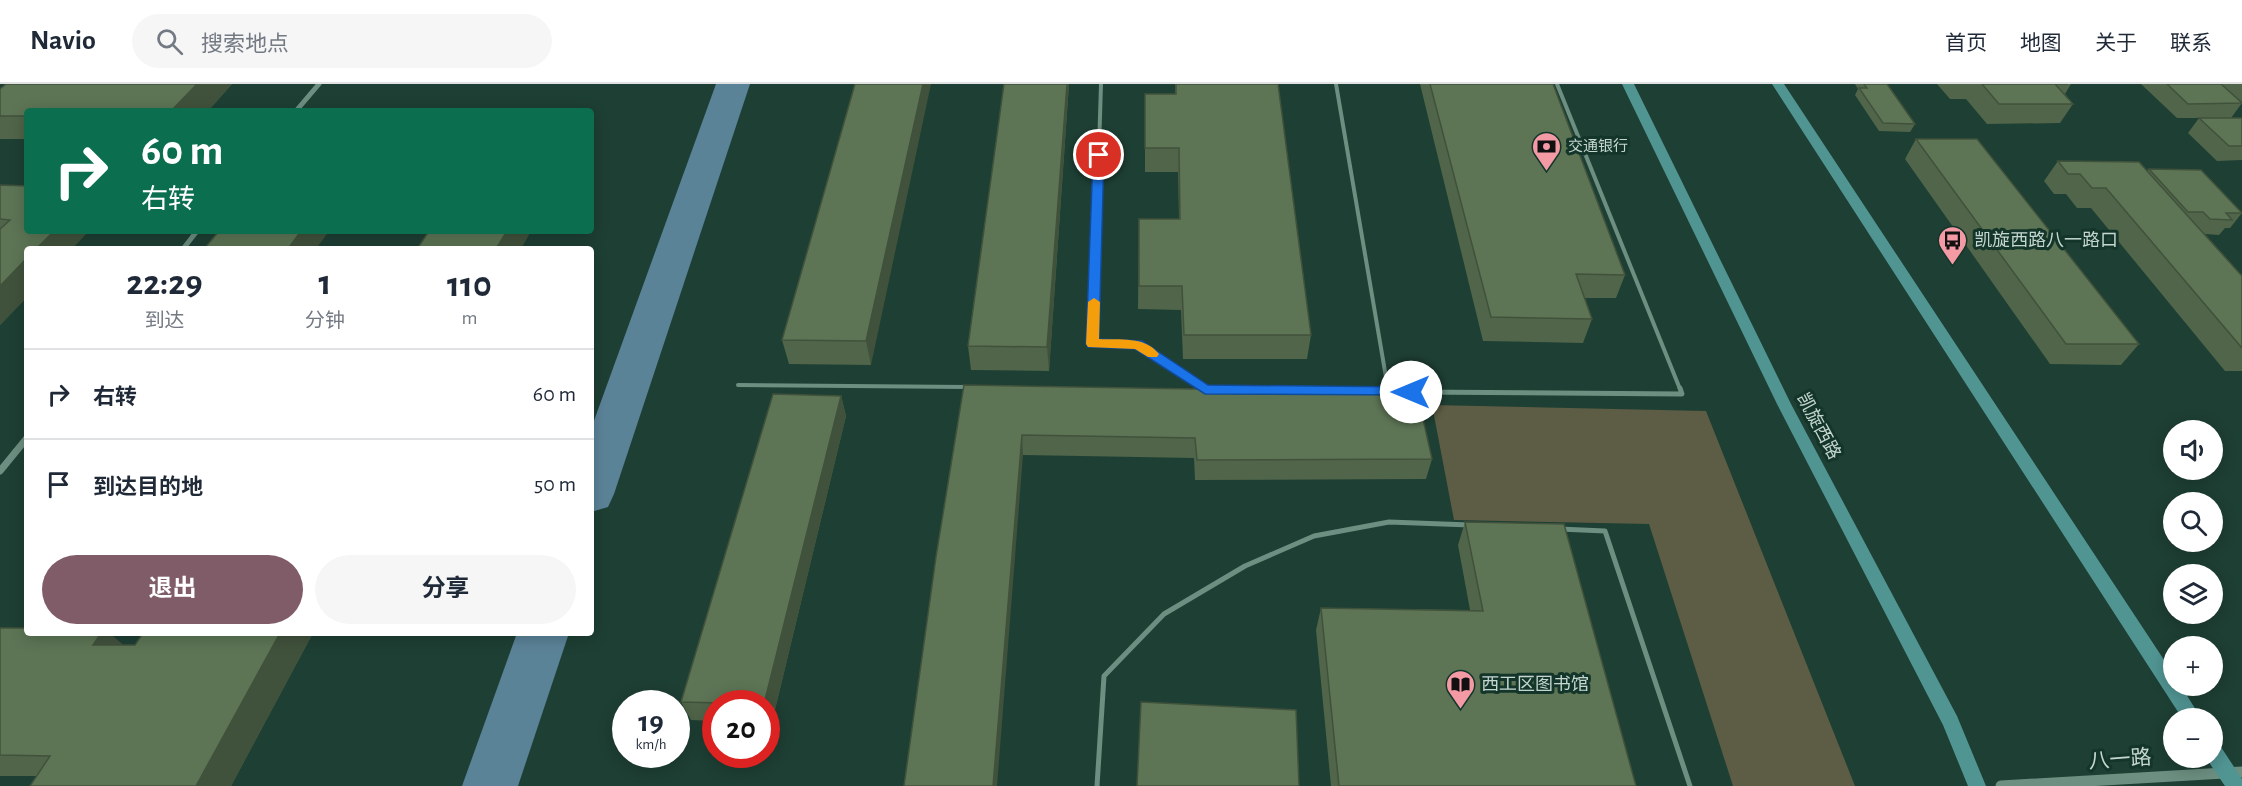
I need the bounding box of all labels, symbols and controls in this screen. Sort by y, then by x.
search box [132,14,552,68]
icon: search [153,25,186,58]
text: Navio [30,27,96,55]
text: 搜索地点 [201,33,289,55]
text: 首页 [1945,33,1987,54]
text: 地图 [2020,33,2062,54]
text: 关于 [2095,33,2137,54]
text: 联系 [2170,33,2212,54]
pin [1073,129,1124,180]
text: 60 m [141,130,223,172]
bank icon: 交通银行 [1531,130,1563,172]
icon: right [42,132,120,210]
icon: arrive [1082,138,1115,171]
place label: 交通银行 [1568,138,1628,154]
text: 右转 [141,186,195,213]
bus stop icon: 凯旋西路八一路口 [1937,224,1969,266]
place label: 凯旋西路八一路口 [1974,230,2118,250]
text: 22:29 [126,265,203,301]
text: 1 [318,265,331,301]
text: 110 [447,267,492,303]
text: m [461,308,477,328]
text: 到达 [144,311,184,331]
text: 分钟 [305,311,345,331]
position arrow [1379,360,1443,424]
icon: right [42,378,75,411]
text: 60 m [533,383,576,405]
text: 右转 [93,386,137,408]
street label: 凯旋西路 [1793,390,1845,462]
map controls [2163,420,2223,768]
button: sound [2163,420,2223,480]
icon: arrive [42,468,75,501]
text: 50 m [534,473,576,495]
text: 到达目的地 [93,476,203,498]
button: search [2163,492,2223,552]
button: 退出 [42,555,303,624]
button: 分享 [315,555,576,624]
button: layers [2163,564,2223,624]
button: + [2163,636,2223,696]
library icon: 西工区图书馆 [1444,668,1476,710]
place label: 西工区图书馆 [1481,674,1589,694]
speed limit sign: 20 [702,690,780,768]
text: 19 [638,707,664,737]
button: − [2163,708,2223,768]
text: km/h [636,737,666,752]
street label: 八一路 [2088,746,2152,772]

